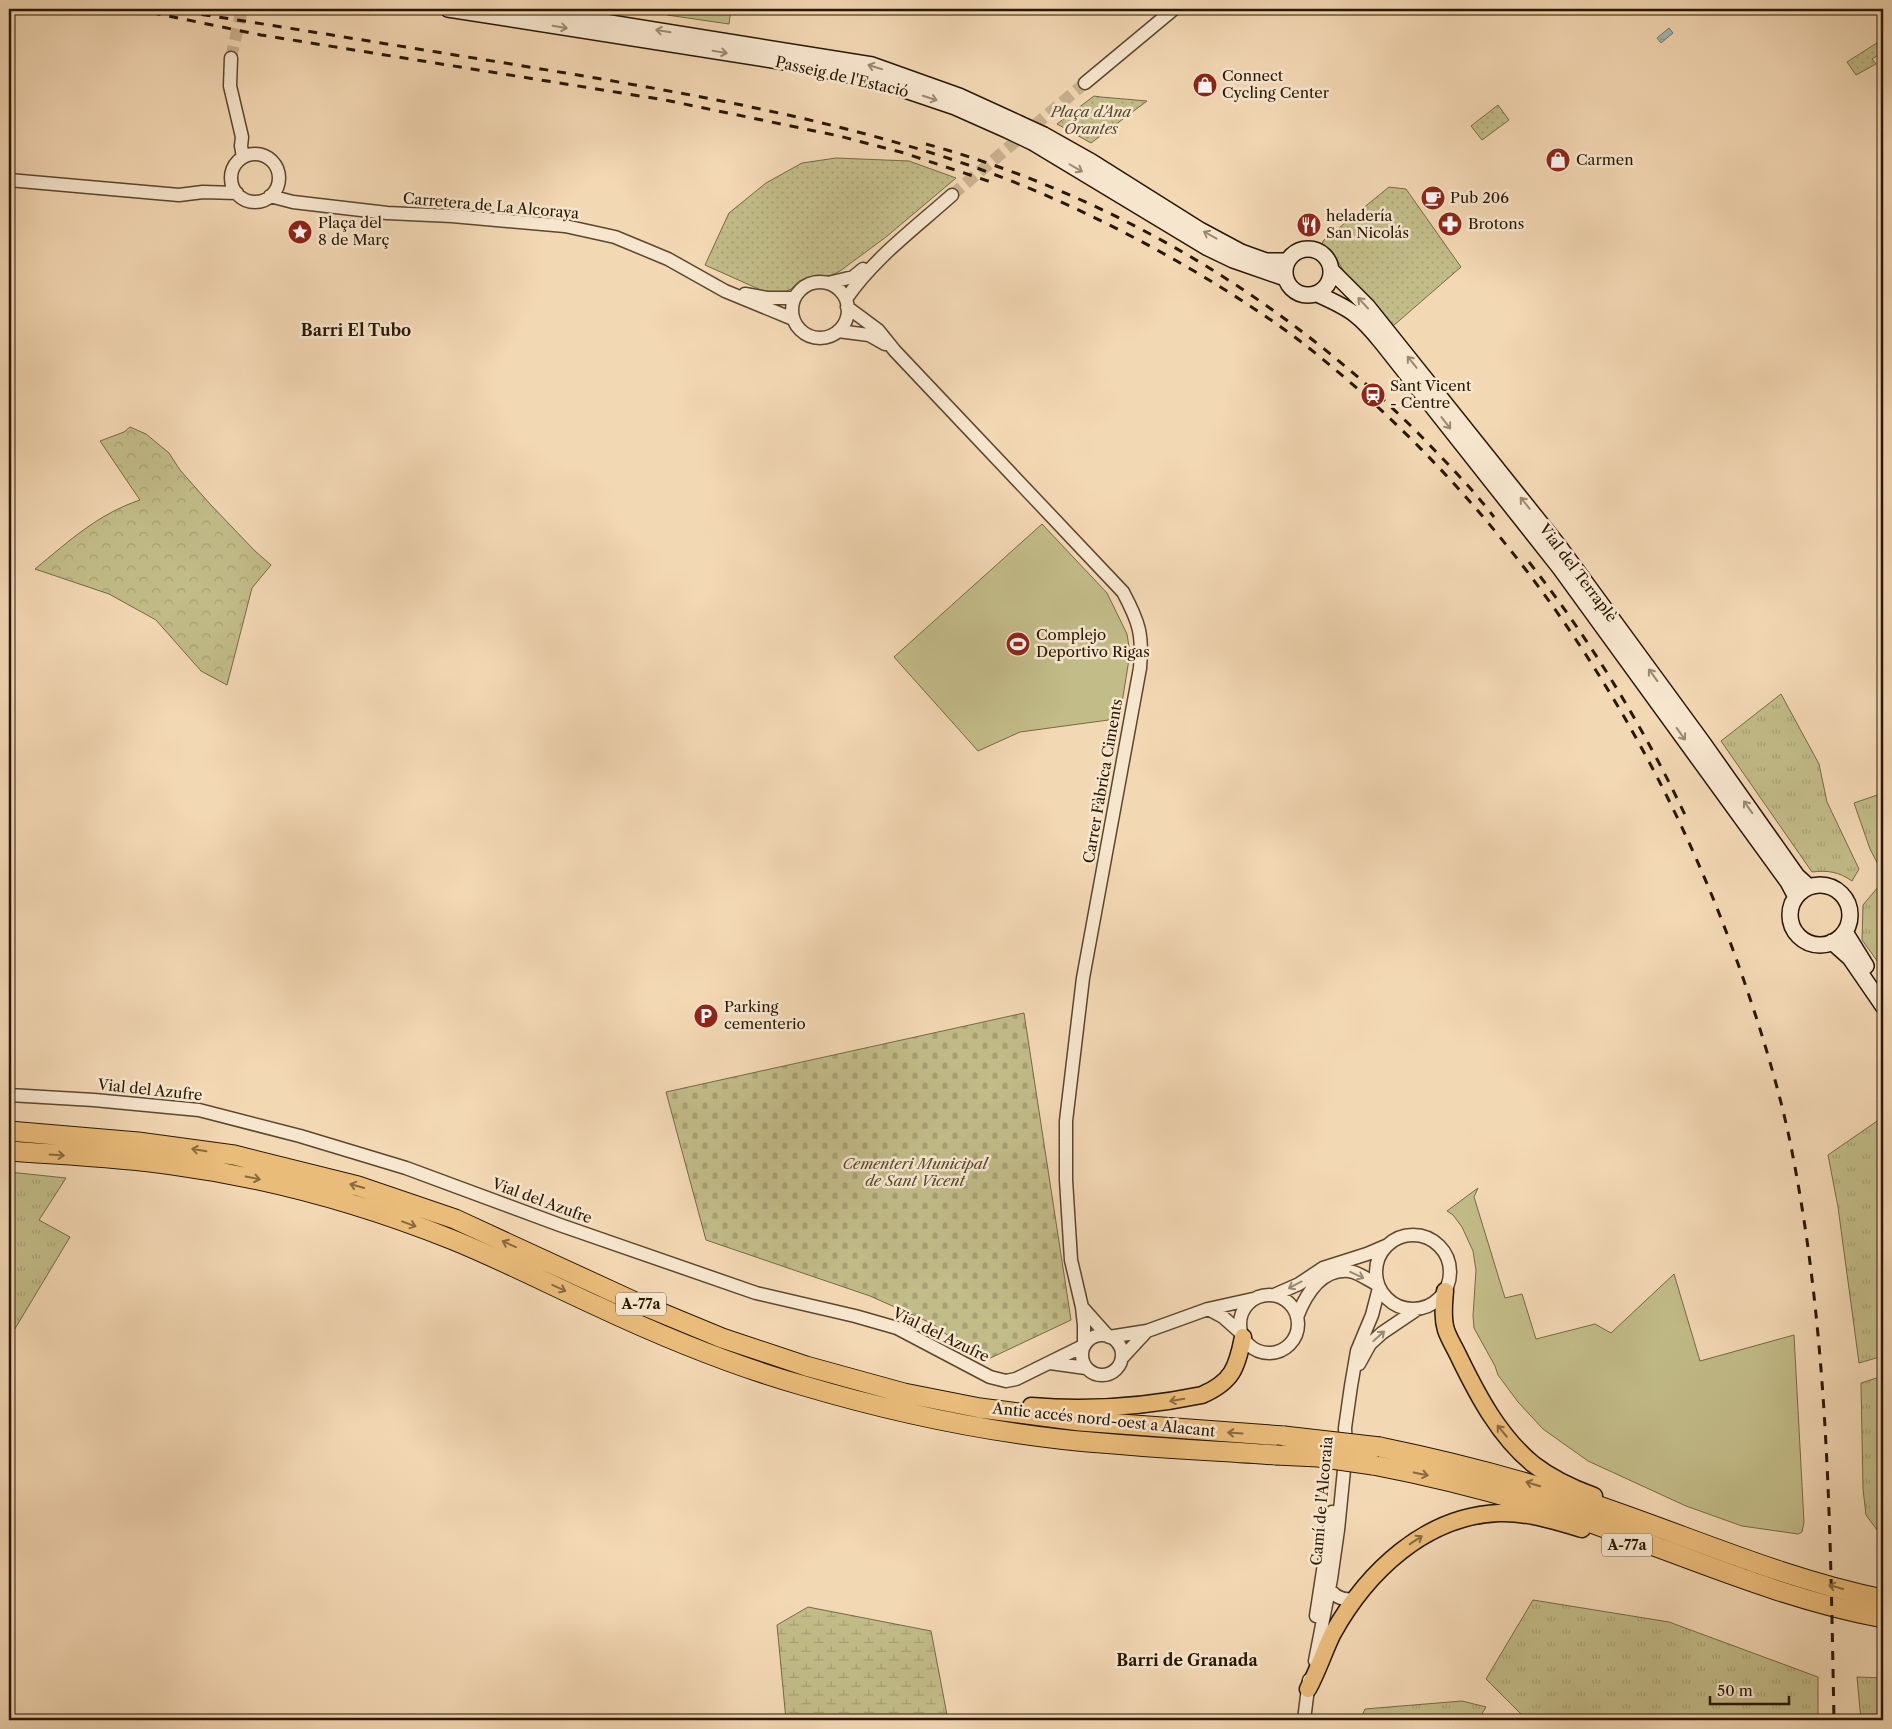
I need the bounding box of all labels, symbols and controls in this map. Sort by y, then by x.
one-way arrow [551,23,567,33]
one-way arrow [656,26,672,36]
one-way arrow [712,48,728,58]
street label: Passeig de l'Estació [774,52,911,101]
one-way arrow [868,61,884,71]
place label: Connect Cycling Center [1222,66,1330,102]
shop icon: Connect Cycling Center [1192,72,1218,98]
one-way arrow [921,94,937,103]
park label: Plaça d'Ana Orantes [1050,102,1131,138]
shop icon: Carmen [1545,147,1571,173]
place label: Carmen [1576,150,1634,169]
one-way arrow [1068,163,1082,173]
cafe icon: Pub 206 [1420,185,1446,211]
street label: Carretera de La Alcoraya [402,188,580,223]
place label: Pub 206 [1450,188,1509,207]
place label: heladería San Nicolás [1326,206,1409,242]
pharmacy icon: Brotons [1437,211,1463,237]
restaurant icon: heladería San Nicolás [1296,212,1322,238]
place label: Plaça del 8 de Març [318,213,390,249]
place label: Brotons [1468,214,1524,233]
place icon: Plaça del 8 de Març [287,219,313,245]
one-way arrow [1202,230,1217,240]
one-way arrow [1357,296,1369,309]
district label: Barri El Tubo [301,320,411,340]
one-way arrow [1407,356,1418,369]
place label: Sant Vicent - Centre [1390,376,1472,412]
station icon: Sant Vicent - Centre [1360,382,1386,408]
one-way arrow [1440,417,1451,430]
one-way arrow [1519,497,1530,510]
street label: Vial del Terraplè [1535,519,1622,626]
place label: Complejo Deportivo Rigas [1036,625,1150,661]
sports icon: Complejo Deportivo Rigas [1005,631,1031,657]
one-way arrow [1648,669,1659,682]
street label: Carrer Fàbrica Ciments [1079,697,1126,865]
one-way arrow [1676,727,1687,740]
one-way arrow [1743,800,1753,814]
place label: Parking cementerio [724,997,806,1033]
parking icon: Parking cementerio [693,1003,719,1029]
street label: Vial del Azufre [96,1074,203,1104]
one-way arrow [191,1144,207,1154]
one-way arrow [49,1150,65,1159]
park label: Cementeri Municipal de Sant Vicent [842,1154,990,1190]
street label: Vial del Azufre [489,1173,595,1227]
one-way arrow [245,1174,261,1184]
one-way arrow [350,1180,366,1190]
one-way arrow [401,1220,416,1229]
one-way arrow [502,1238,517,1248]
one-way arrow [1350,1270,1365,1280]
one-way arrow [1288,1280,1303,1290]
one-way arrow [551,1283,566,1293]
road number: A-77a [616,1292,666,1316]
street label: Vial del Azufre [889,1303,993,1366]
one-way arrow [1373,1330,1386,1341]
one-way arrow [1169,1396,1185,1406]
street label: Antic accés nord-oest a Alacant [991,1398,1217,1441]
one-way arrow [1496,1425,1507,1438]
one-way arrow [1228,1428,1244,1437]
street label: Camí de l'Alcoraia [1306,1435,1337,1566]
one-way arrow [1412,1470,1428,1480]
one-way arrow [1525,1479,1541,1489]
road number: A-77a [1602,1534,1652,1556]
one-way arrow [1409,1535,1423,1545]
one-way arrow [1828,1582,1844,1592]
district label: Barri de Granada [1116,1650,1258,1670]
scale bar [1710,1674,1788,1706]
text: 50 m [1717,1681,1753,1700]

